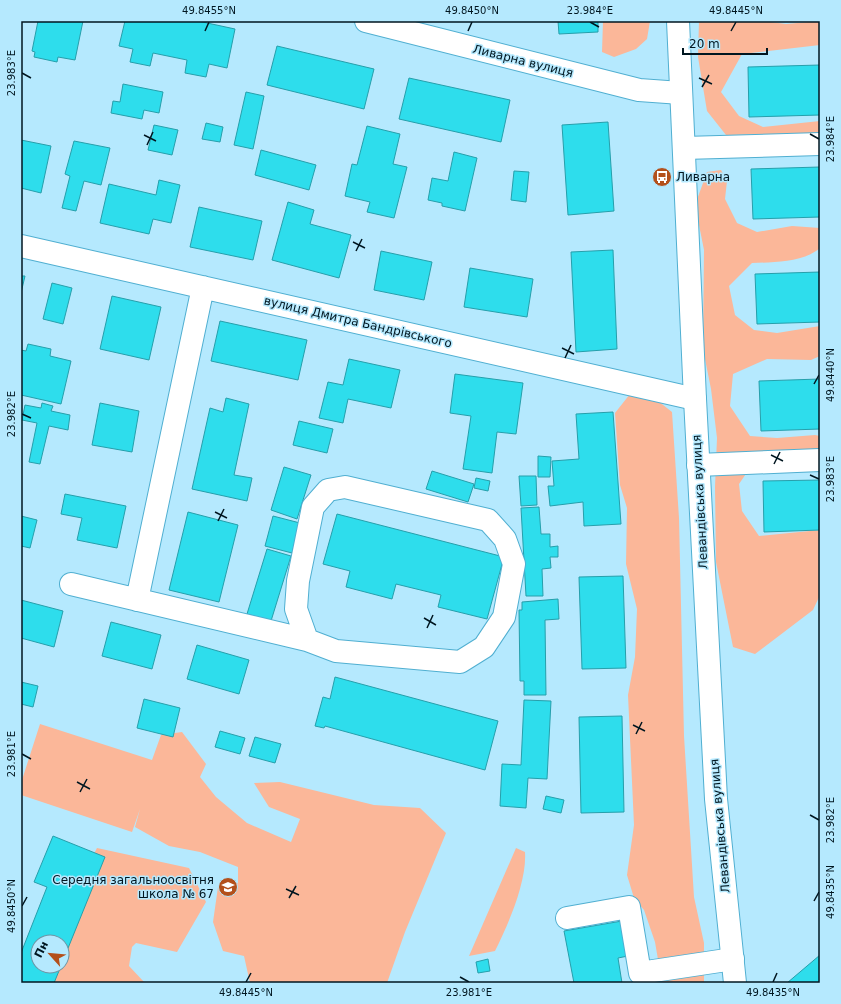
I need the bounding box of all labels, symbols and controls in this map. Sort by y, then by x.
text: 49.8455°N [182,5,236,16]
text: 49.8450°N [445,5,499,16]
text: 23.984°E [567,5,613,16]
text: 49.8445°N [709,5,763,16]
scale bar [683,30,767,56]
text: 20 m [689,37,720,51]
street label: Ливарна вулиця [471,42,575,80]
text: 23.983°E [6,50,17,96]
text: 23.984°E [825,116,836,162]
bus stop icon: Ливарна [651,166,673,188]
place label: Ливарна [676,170,730,184]
street label: вулиця Дмитра Бандрівського [263,294,453,350]
text: 49.8440°N [825,348,836,402]
text: 23.982°E [6,391,17,437]
street label: Левандівська вулиця [689,434,711,570]
text: 23.983°E [825,456,836,502]
text: 23.981°E [6,731,17,777]
street label: Левандівська вулиця [707,758,733,894]
text: 23.982°E [825,797,836,843]
text: 49.8435°N [825,865,836,919]
place label: Середня загальноосвітня школа № 67 [52,873,214,901]
school or university icon: Середня загальноосвітня школа № 67 [217,876,239,898]
text: 49.8450°N [6,879,17,933]
north arrow [30,934,70,974]
text: Пн [32,939,51,960]
text: 49.8445°N [219,987,273,998]
text: 23.981°E [446,987,492,998]
text: 49.8435°N [746,987,800,998]

